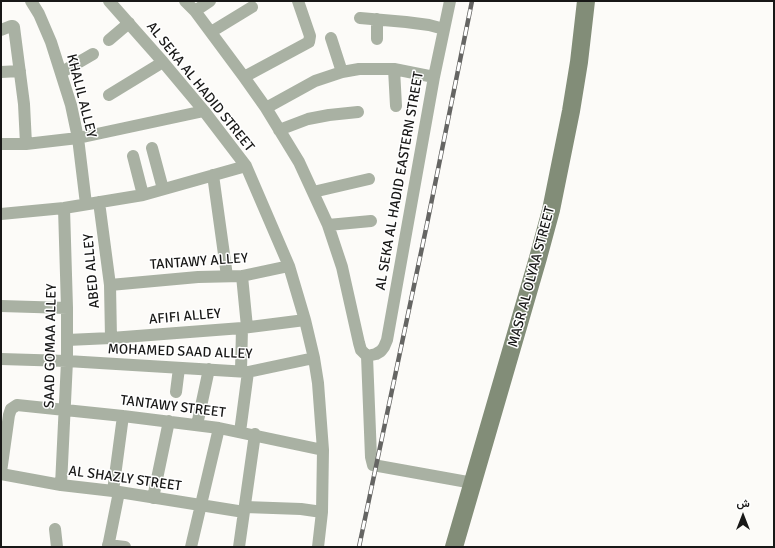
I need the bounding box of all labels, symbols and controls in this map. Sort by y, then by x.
street label: AL SEKA AL HADID STREET [142,19,258,155]
street label: KHALIL ALLEY [62,52,100,140]
street label: AL SEKA AL HADID EASTERN STREET [372,70,428,292]
street label: MASR AL OLYAA STREET [505,205,559,349]
street label: ABED ALLEY [80,233,104,309]
street label: TANTAWY ALLEY [149,250,249,274]
street label: SAAD GOMAA ALLEY [42,284,60,408]
street label: AFIFI ALLEY [148,305,222,329]
street label: MOHAMED SAAD ALLEY [107,341,253,363]
street label: TANTAWY STREET [119,392,227,422]
street label: AL SHAZLY STREET [67,463,183,495]
north arrow [723,496,763,536]
text: ش [736,497,750,510]

